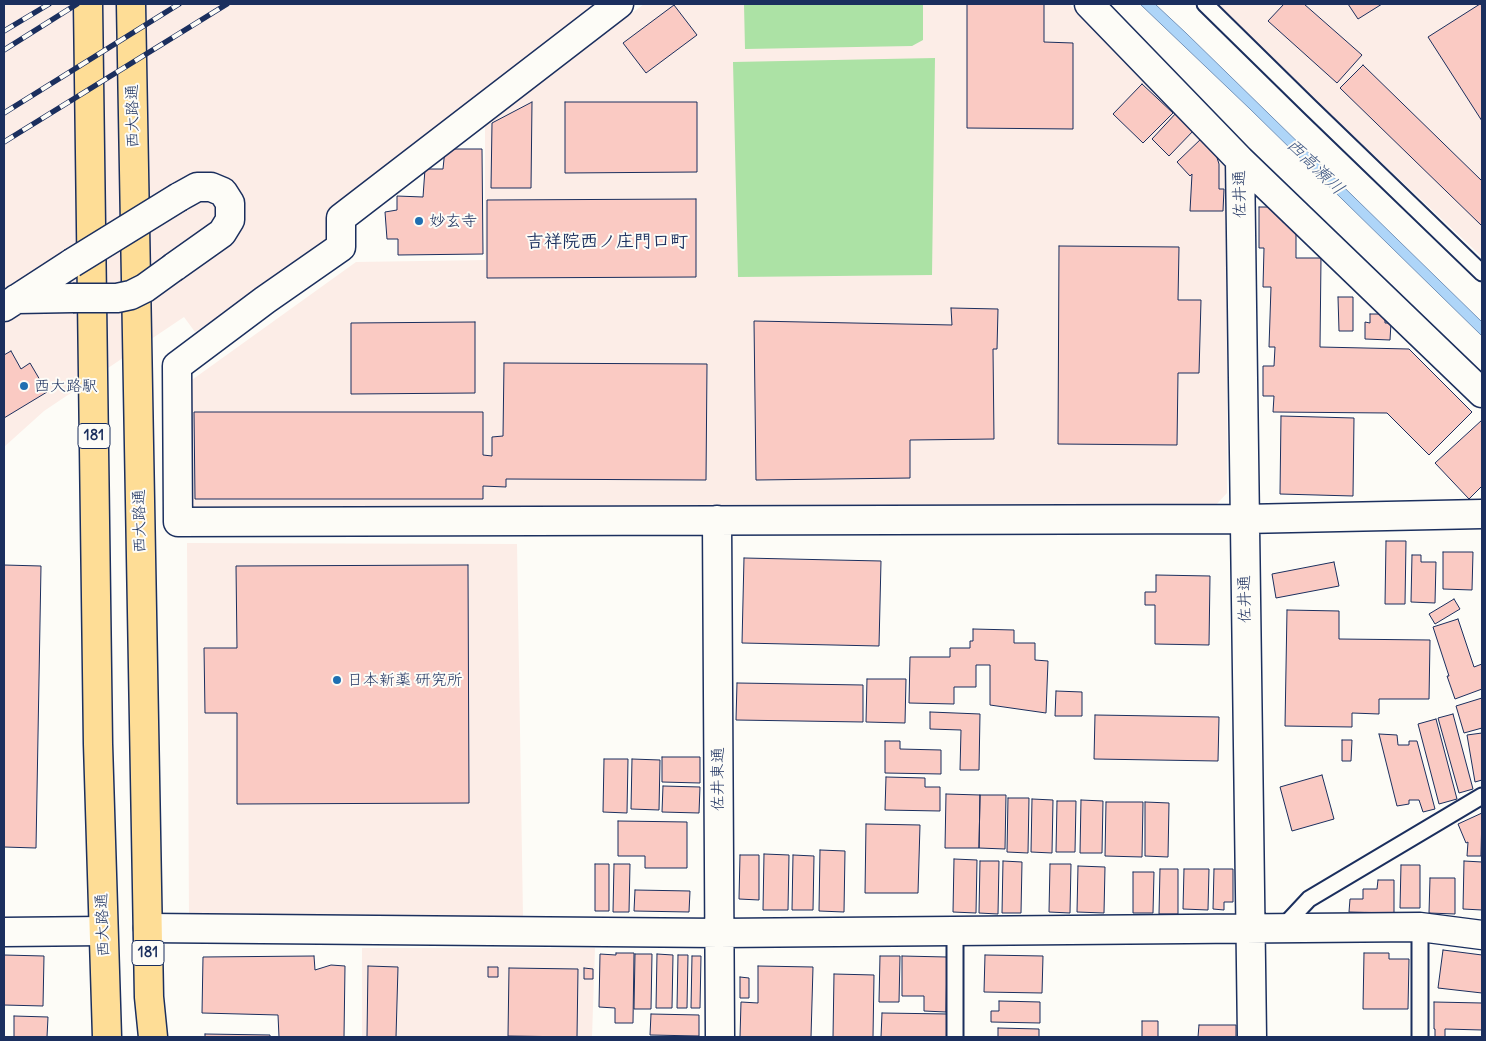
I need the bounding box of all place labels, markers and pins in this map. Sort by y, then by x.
place label: 妙玄寺 [429,211,477,231]
marker: 妙玄寺 [413,215,425,227]
place label: 西大路駅 [34,376,98,396]
marker: 西大路駅 [18,380,30,392]
place label: 日本新薬 研究所 [347,670,463,690]
marker: 日本新薬 研究所 [331,674,343,686]

